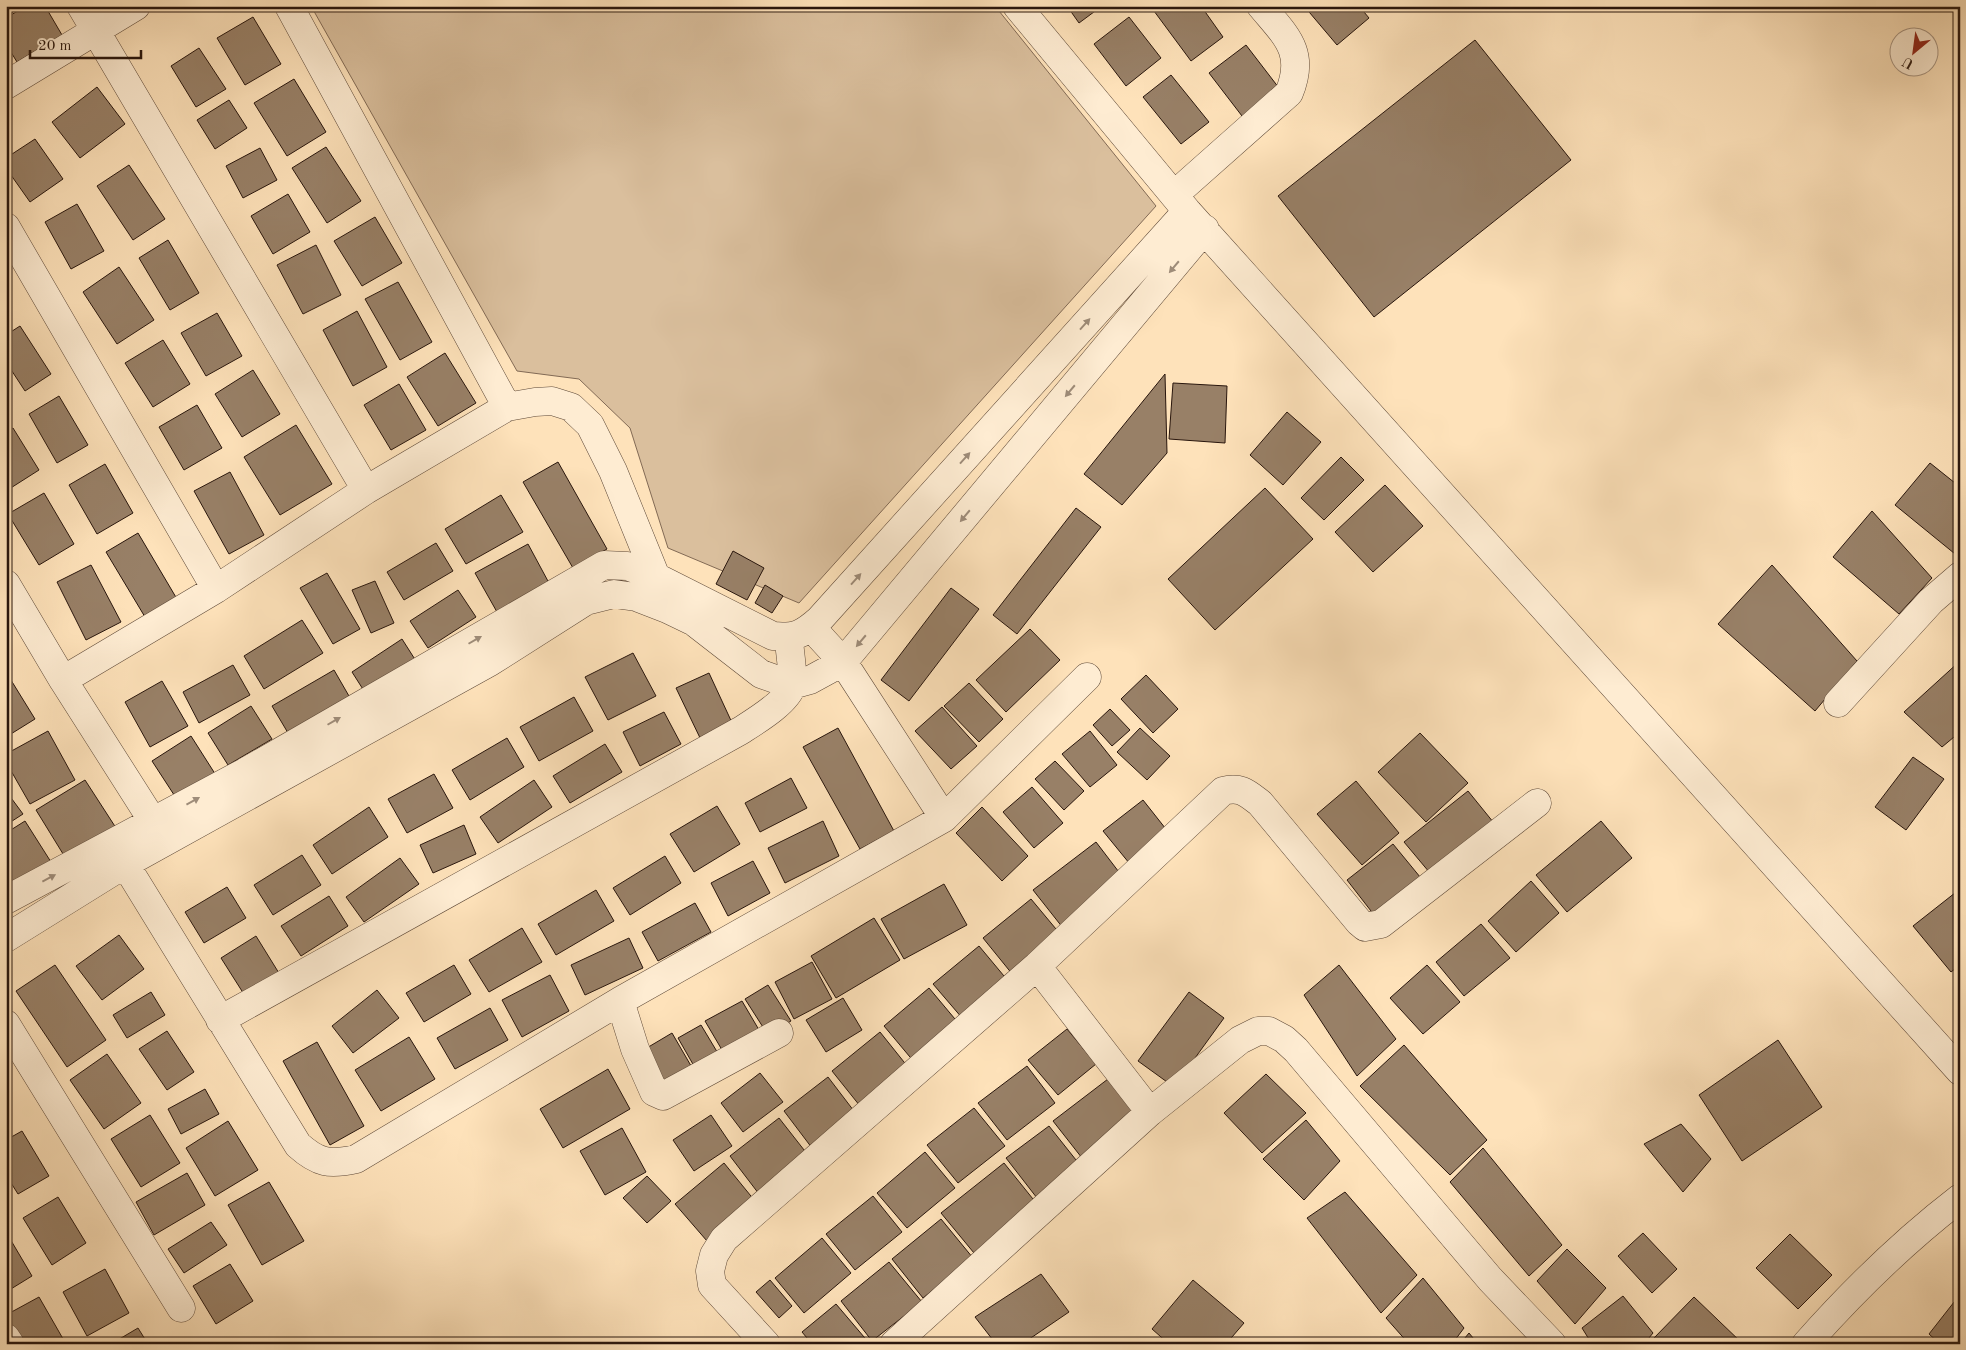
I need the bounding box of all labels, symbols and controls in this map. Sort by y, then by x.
scale bar [30,28,141,60]
north arrow [1888,28,1938,78]
text: 20 m [38,39,72,54]
text: U [1900,54,1916,71]
one-way arrow [1169,261,1180,273]
one-way arrow [1080,318,1091,331]
one-way arrow [1064,385,1075,398]
one-way arrow [959,452,971,464]
one-way arrow [960,509,971,522]
one-way arrow [850,573,862,585]
one-way arrow [855,634,867,646]
one-way arrow [468,635,481,644]
one-way arrow [326,717,341,725]
one-way arrow [185,797,200,805]
one-way arrow [42,874,57,882]

